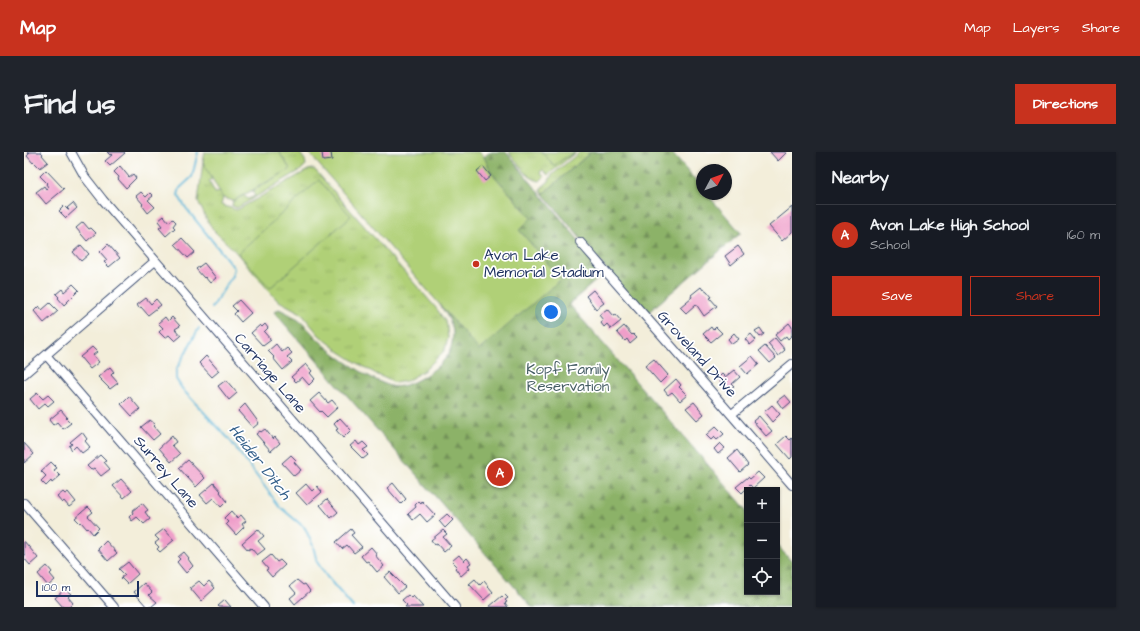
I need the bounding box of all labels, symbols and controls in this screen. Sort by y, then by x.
text: Map [20,15,56,42]
text: Map [964,18,991,38]
text: Layers [1013,18,1060,38]
text: Share [1082,18,1120,38]
button: Directions [1015,84,1116,124]
text: Find us [24,85,115,124]
north arrow [696,164,732,200]
text: Nearby [832,166,889,190]
text: Avon Lake High School [870,215,1029,236]
text: A [841,226,849,244]
text: 160 m [1067,226,1100,244]
text: School [870,236,910,254]
place label: Avon Lake Memorial Stadium [484,245,604,283]
marker: Avon Lake Memorial Stadium [471,259,481,269]
button: Save [832,276,962,316]
button: Share [970,276,1100,316]
your location [541,302,561,322]
street label: Groveland Drive [652,306,742,402]
street label: Carriage Lane [228,328,311,418]
park label: Kopf Family Reservation [526,359,610,397]
water label: Heider Ditch [224,420,297,505]
street label: Surrey Lane [128,431,203,513]
pin: A [487,458,513,488]
map controls [744,487,780,595]
button: + [744,487,780,523]
button: − [744,523,780,559]
button: locate [744,559,780,595]
scale bar [36,579,139,598]
text: 100 m [42,580,70,595]

